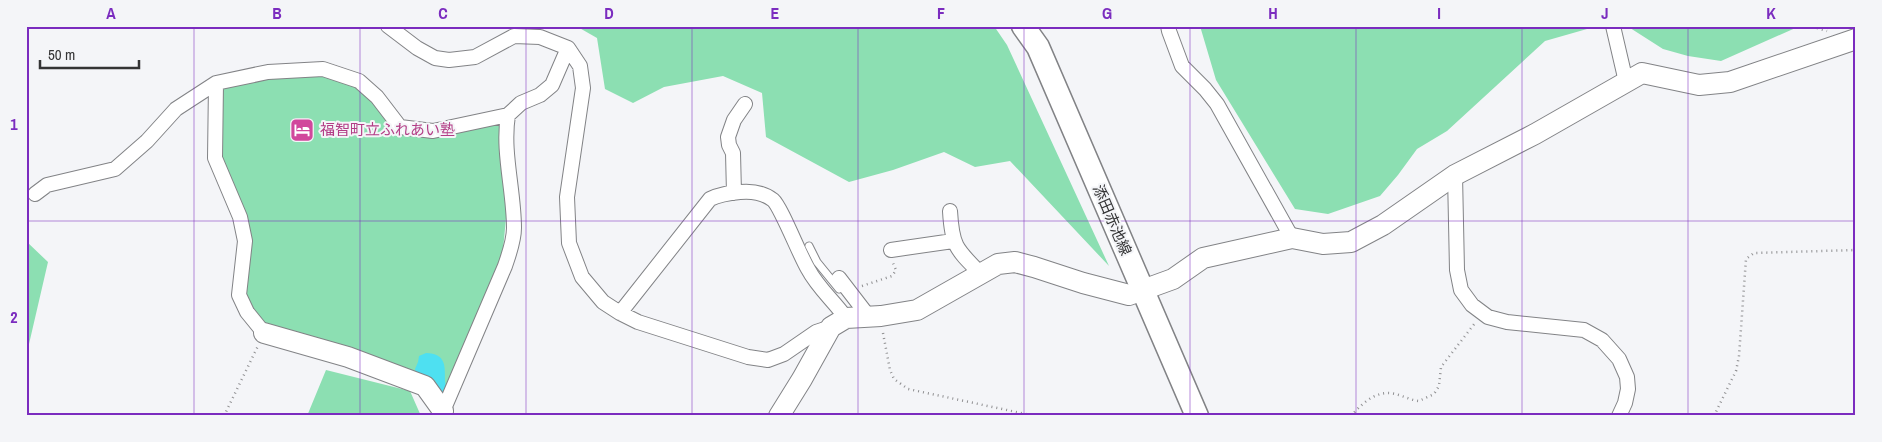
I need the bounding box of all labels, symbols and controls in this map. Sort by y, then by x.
text: A [106,2,116,24]
text: B [272,2,282,24]
text: C [438,2,448,24]
text: D [604,2,614,24]
text: E [771,2,780,24]
text: F [937,2,945,24]
text: G [1102,2,1112,24]
text: H [1268,2,1278,24]
text: I [1437,2,1441,24]
text: J [1601,2,1609,24]
text: K [1766,2,1776,24]
scale bar [40,38,139,70]
text: 50 m [48,44,75,65]
text: 1 [10,113,18,135]
hotel icon: 福智町立ふれあい塾 [289,117,315,143]
place label: 福智町立ふれあい塾 [320,119,455,140]
street label: 添田赤池線 [1088,181,1137,258]
text: 2 [10,306,18,328]

